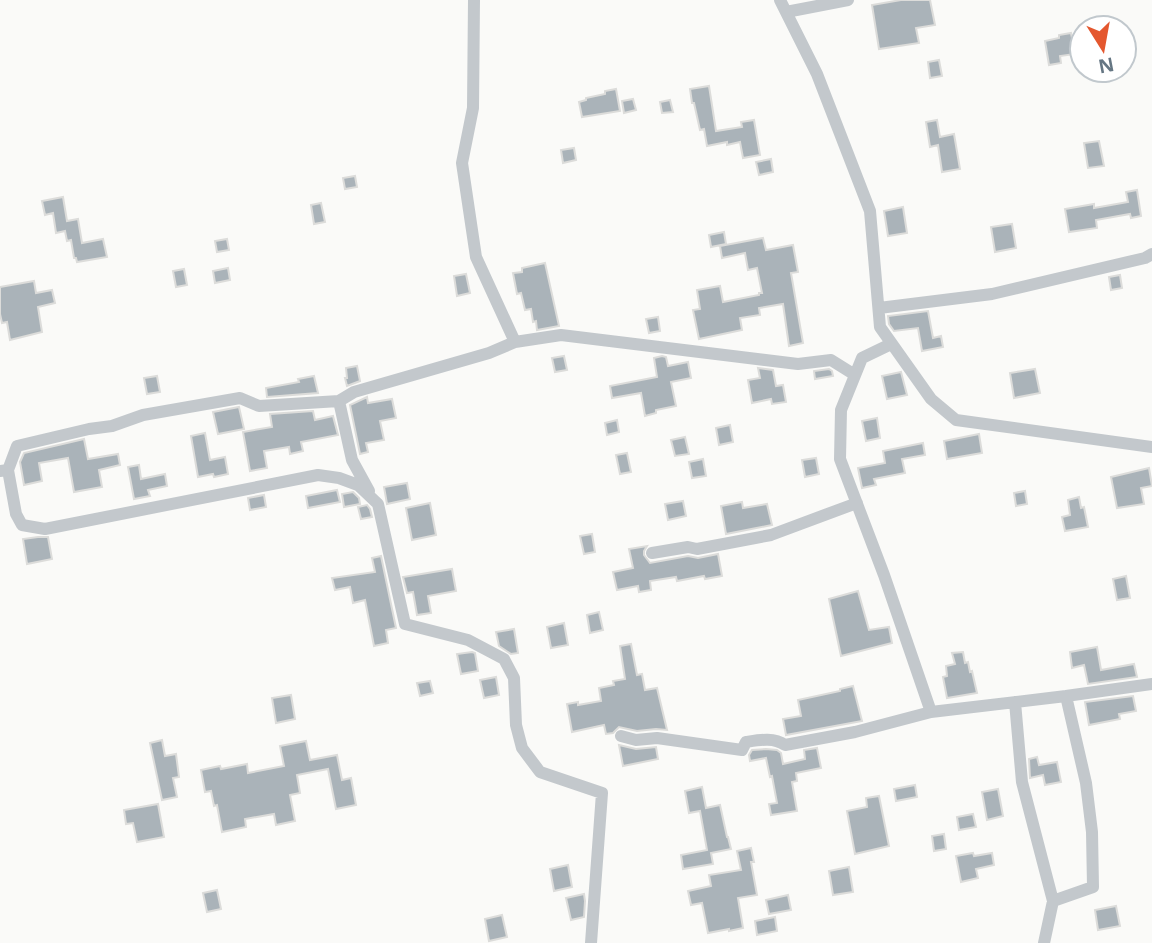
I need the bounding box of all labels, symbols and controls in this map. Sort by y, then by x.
north arrow [1068,14,1138,84]
text: N [1096,51,1116,80]

